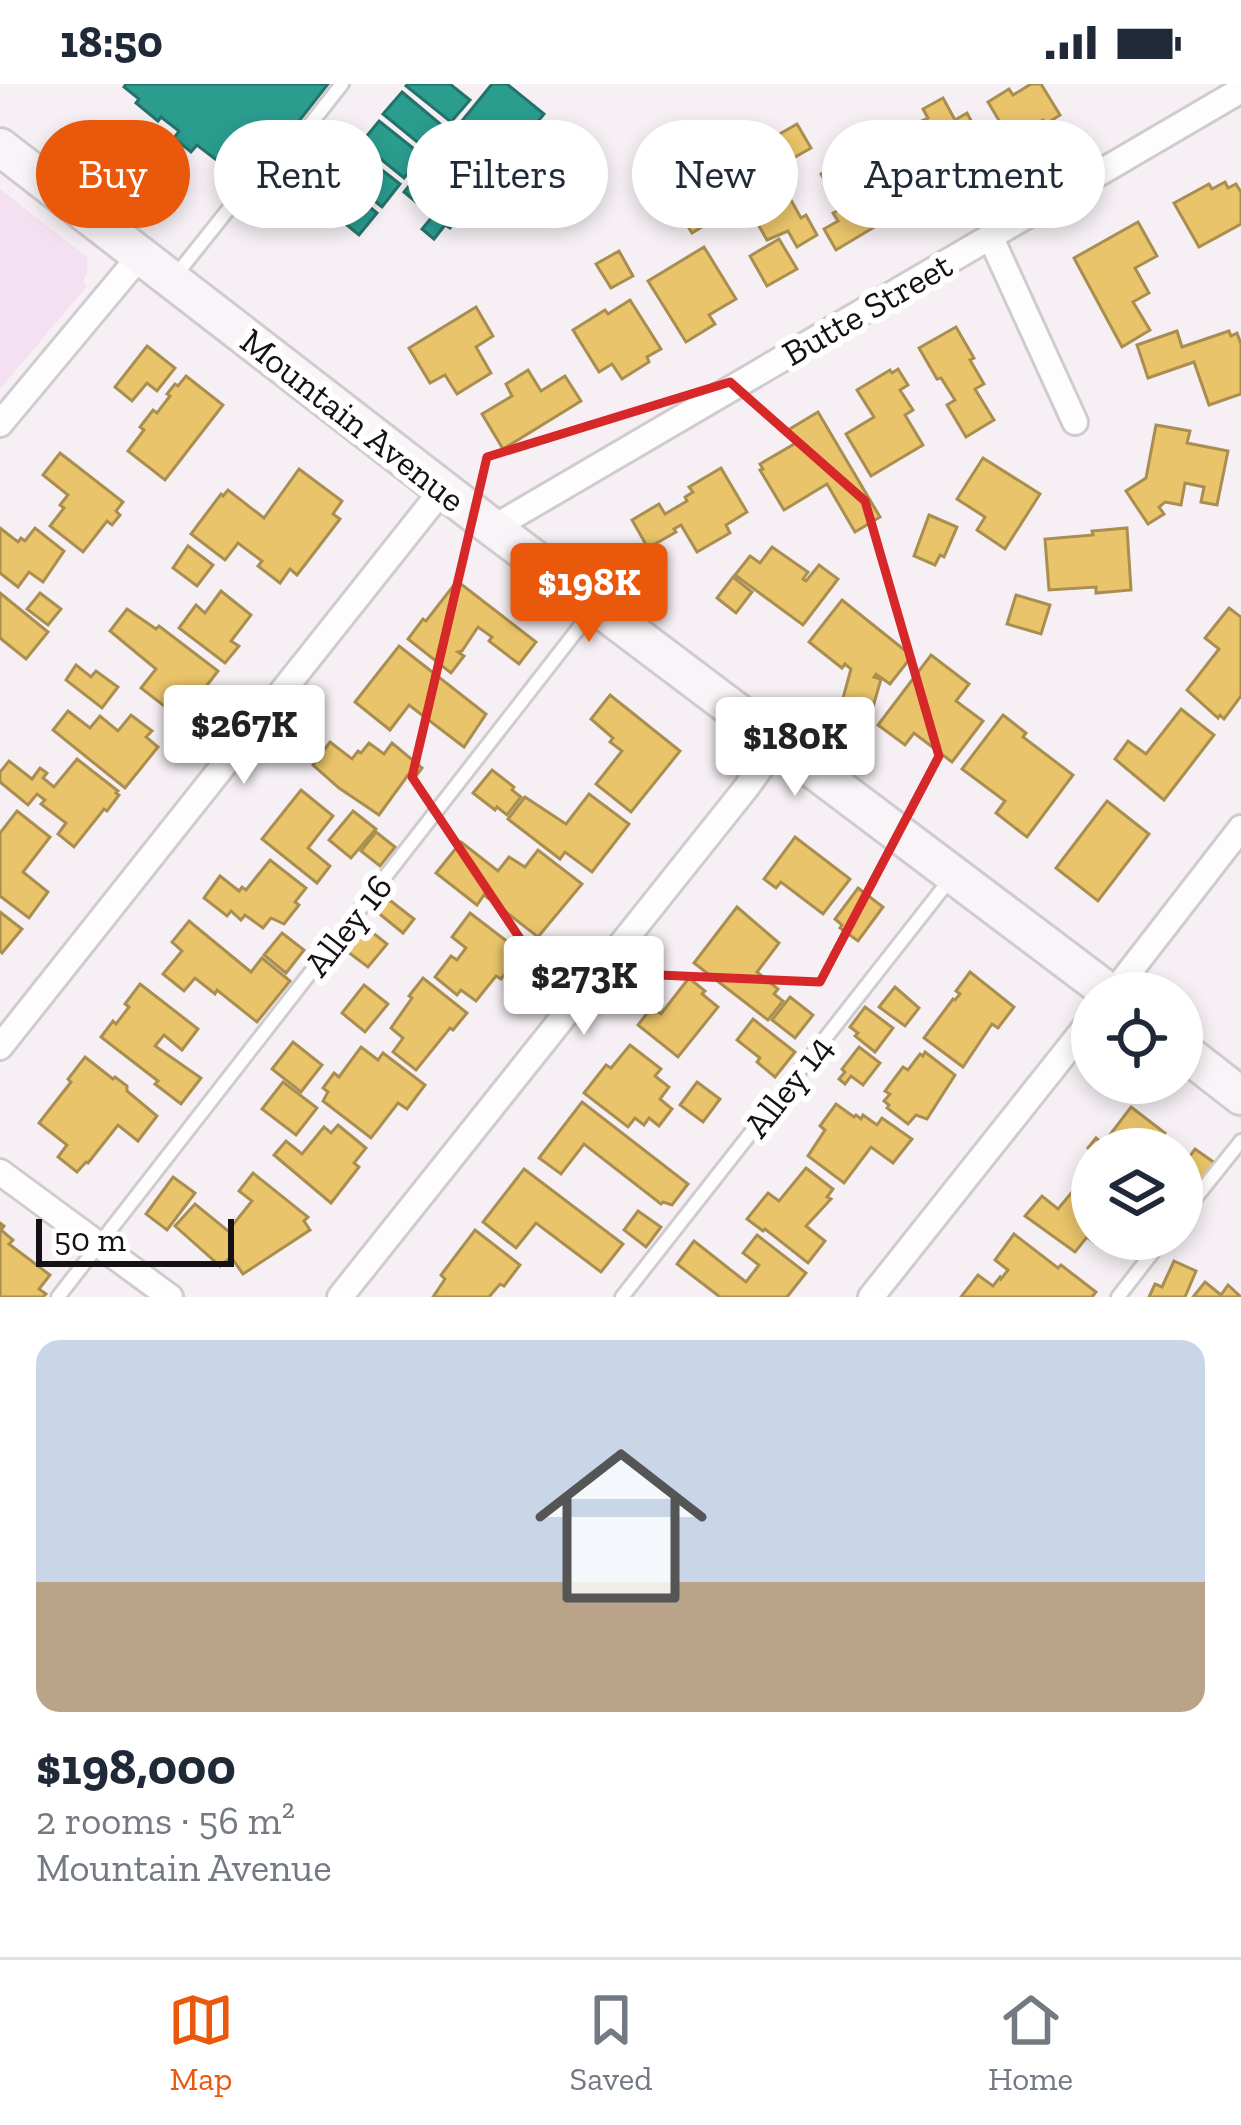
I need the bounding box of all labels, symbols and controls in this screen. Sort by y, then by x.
text: 18:50 [60,15,163,69]
chip: Buy [36,120,190,228]
chip: Rent [214,120,383,228]
chip: Filters [407,120,608,228]
chip: New [632,120,798,228]
chip: Apartment [822,120,1105,228]
street label: Butte Street [775,243,960,375]
street label: Mountain Avenue [232,319,474,521]
pin: $198K [505,543,673,645]
text: $198K [537,558,641,605]
pin: $267K [160,685,328,787]
pin: $180K [711,697,879,799]
text: $267K [191,700,297,747]
text: $180K [743,712,847,759]
street label: Alley 16 [295,865,401,985]
pin: $273K [500,936,668,1038]
text: $273K [531,951,637,998]
map controls [1071,972,1203,1260]
button: locate [1071,972,1203,1104]
street label: Alley 14 [735,1026,841,1146]
button: layers [1071,1128,1203,1260]
scale bar [36,1213,234,1266]
text: 50 m [54,1220,126,1259]
icon: home [513,1418,729,1634]
text: $198,000 [36,1736,236,1797]
text: 2 rooms · 56 m² [36,1797,295,1844]
text: Mountain Avenue [36,1844,332,1891]
tab: Map [168,1987,234,2098]
tab: Saved [570,1987,652,2098]
tab: Home [988,1987,1073,2098]

